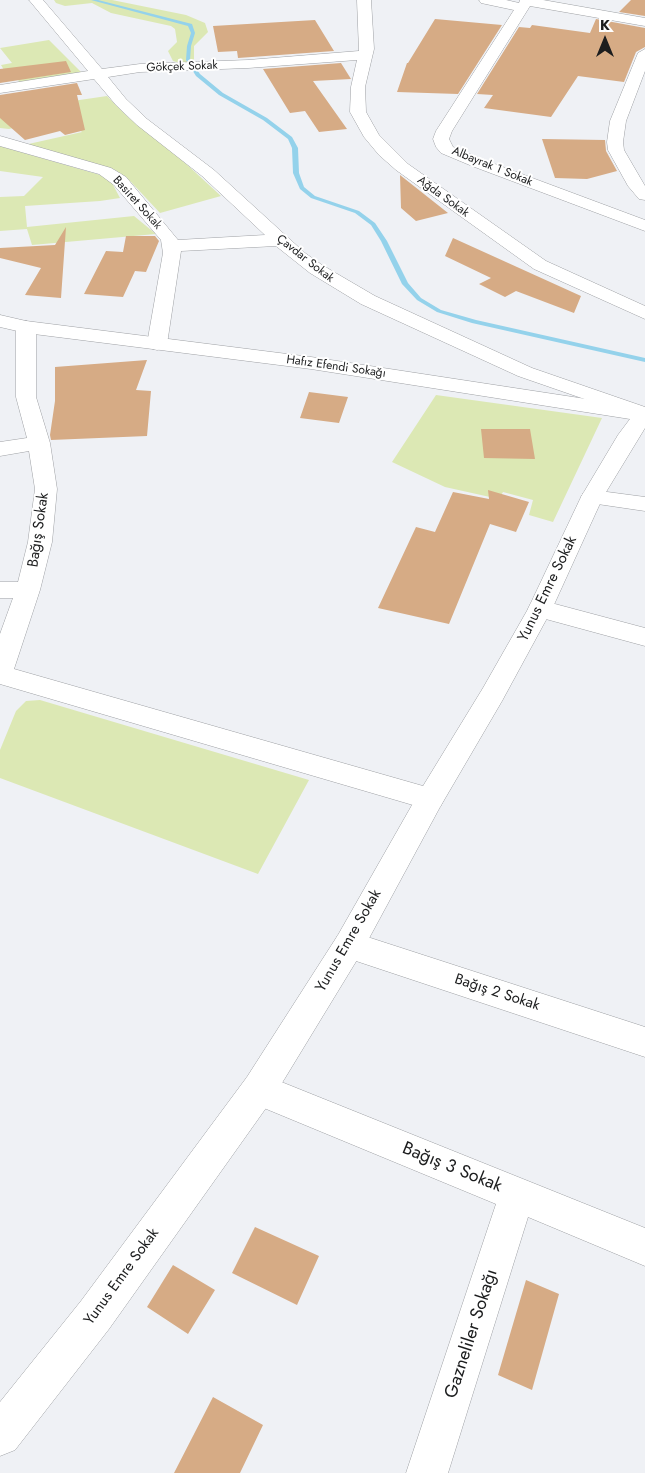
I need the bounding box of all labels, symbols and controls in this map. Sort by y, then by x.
north arrow [580,15,630,65]
text: K [600,15,610,35]
street label: Gökçek Sokak [146,59,218,75]
street label: Albayrak 1 Sokak [450,144,534,190]
street label: Basiret Sokak [109,173,165,233]
street label: Ağda Sokak [414,173,472,221]
street label: Çavdar Sokak [273,232,337,286]
street label: Hafız Efendi Sokağı [285,353,387,381]
street label: Bağış Sokak [25,491,53,569]
street label: Yunus Emre Sokak [515,533,581,645]
street label: Yunus Emre Sokak [312,887,386,995]
street label: Bağış 2 Sokak [452,971,542,1015]
street label: Bağış 3 Sokak [399,1138,505,1198]
street label: Yunus Emre Sokak [81,1225,163,1329]
street label: Gazneliler Sokağı [441,1267,503,1401]

